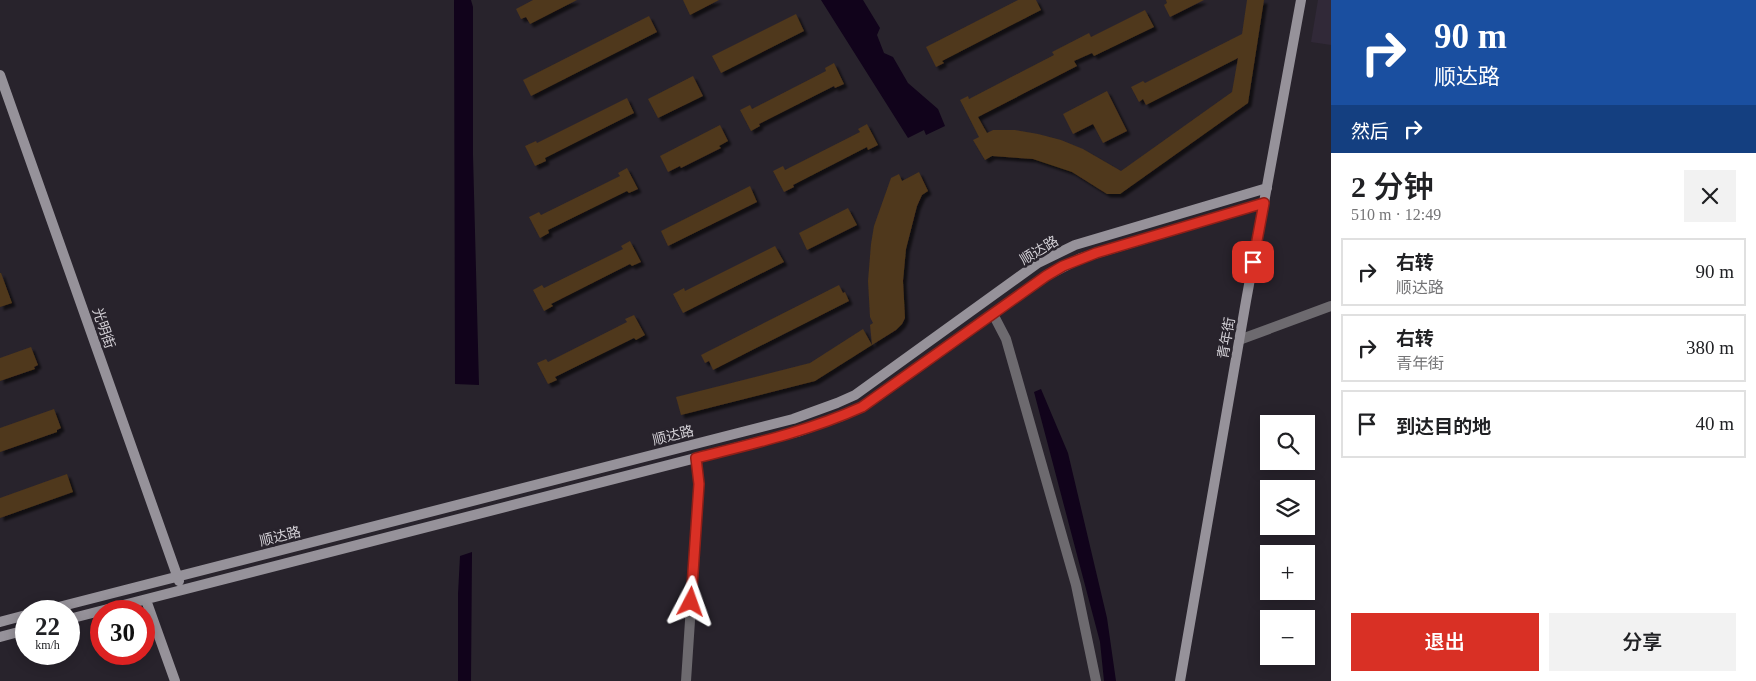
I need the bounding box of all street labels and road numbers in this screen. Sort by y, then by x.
street label: 顺达路 [1017,233,1061,268]
street label: 光明街 [90,306,117,350]
street label: 青年街 [1215,316,1238,360]
street label: 顺达路 [651,423,695,448]
street label: 顺达路 [258,524,302,549]

